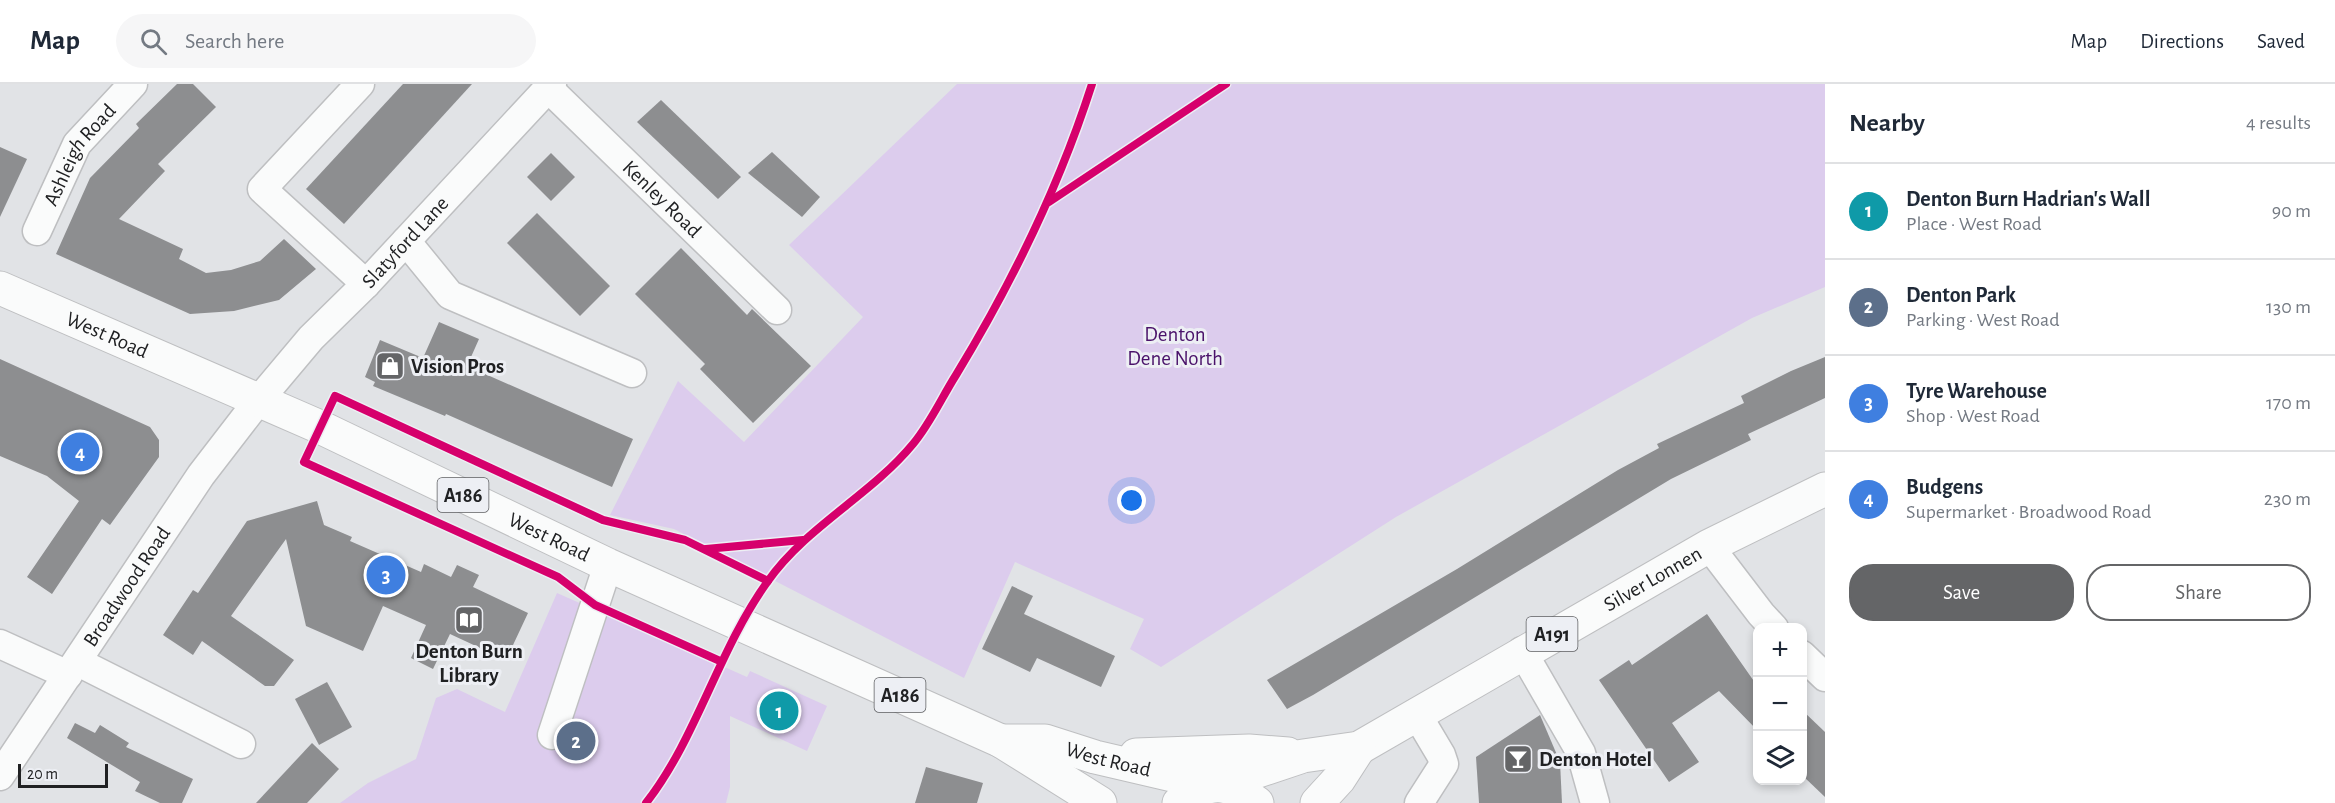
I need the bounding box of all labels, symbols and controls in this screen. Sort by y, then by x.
search box [116,14,536,68]
icon: search [137,25,170,58]
text: Map [30,27,80,55]
text: Search here [185,30,284,52]
text: Map [2071,31,2107,52]
text: Directions [2140,31,2224,52]
text: Saved [2257,31,2305,52]
street label: Ashleigh Road [40,100,120,209]
text: Nearby [1849,110,1925,136]
text: 4 results [2246,113,2311,133]
street label: Kenley Road [618,156,705,242]
text: Denton Burn Hadrian's Wall [1906,188,2150,210]
street label: Slatyford Lane [358,193,453,292]
text: 1 [1865,201,1872,221]
text: 90 m [2272,201,2311,221]
text: Place · West Road [1906,214,2042,234]
text: Denton Park [1906,284,2016,306]
text: 2 [1864,297,1873,317]
text: 130 m [2266,297,2311,317]
street label: West Road [63,308,151,362]
text: Parking · West Road [1906,310,2060,330]
park label: Denton Dene North [1127,324,1223,369]
shop icon: Vision Pros [374,350,406,382]
place label: Vision Pros [411,356,504,377]
text: Tyre Warehouse [1906,380,2047,402]
text: 3 [1864,393,1873,413]
text: 170 m [2266,393,2311,413]
text: Shop · West Road [1906,406,2040,426]
pin: 4 [60,430,100,475]
text: Budgens [1906,476,1983,498]
road number: A186 [438,478,488,512]
your location [1117,486,1146,515]
text: 4 [1863,489,1874,509]
text: 230 m [2264,489,2311,509]
text: Supermarket · Broadwood Road [1906,502,2151,522]
street label: West Road [505,509,593,566]
street label: Broadwood Road [80,523,175,650]
street label: Silver Lonnen [1600,543,1705,615]
pin: 3 [366,552,406,598]
button: Save [1849,564,2074,621]
button: Share [2086,564,2311,621]
library icon: Denton Burn Library [453,604,485,636]
road number: A191 [1526,617,1578,651]
map controls [1753,623,1807,785]
button: + [1753,623,1807,677]
place label: Denton Burn Library [415,641,523,686]
button: − [1753,677,1807,731]
road number: A186 [874,678,926,712]
pin: 1 [760,688,798,734]
pin: 2 [556,718,596,764]
button: layers [1753,731,1807,785]
street label: West Road [1063,738,1153,781]
bar icon: Denton Hotel [1502,743,1534,775]
place label: Denton Hotel [1539,749,1652,770]
scale bar [18,761,108,788]
text: 20 m [27,766,58,782]

